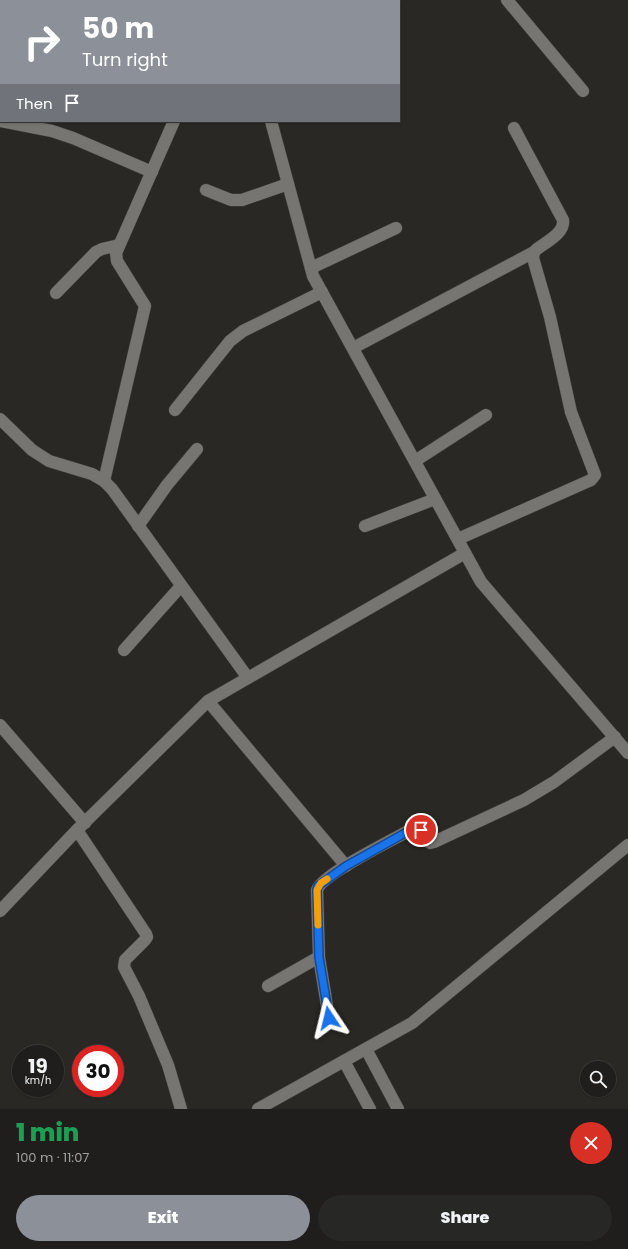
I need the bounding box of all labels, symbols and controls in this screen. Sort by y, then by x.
text: 50 m [82,9,154,48]
icon: right [16,16,68,68]
text: Turn right [82,47,168,72]
icon: arrive [61,92,83,114]
text: Then [16,93,53,114]
pin [404,813,438,847]
icon: arrive [410,819,432,841]
position arrow [308,997,350,1039]
speed limit sign: 30 [72,1045,124,1097]
text: 19 [28,1052,48,1080]
map controls [580,1061,616,1097]
button: search [580,1061,616,1097]
text: km/h [25,1073,51,1088]
text: 1 min [16,1116,79,1149]
button: close [570,1122,612,1164]
text: 100 m · 11:07 [16,1148,89,1167]
button: Exit [16,1195,310,1241]
button: Share [318,1195,612,1241]

